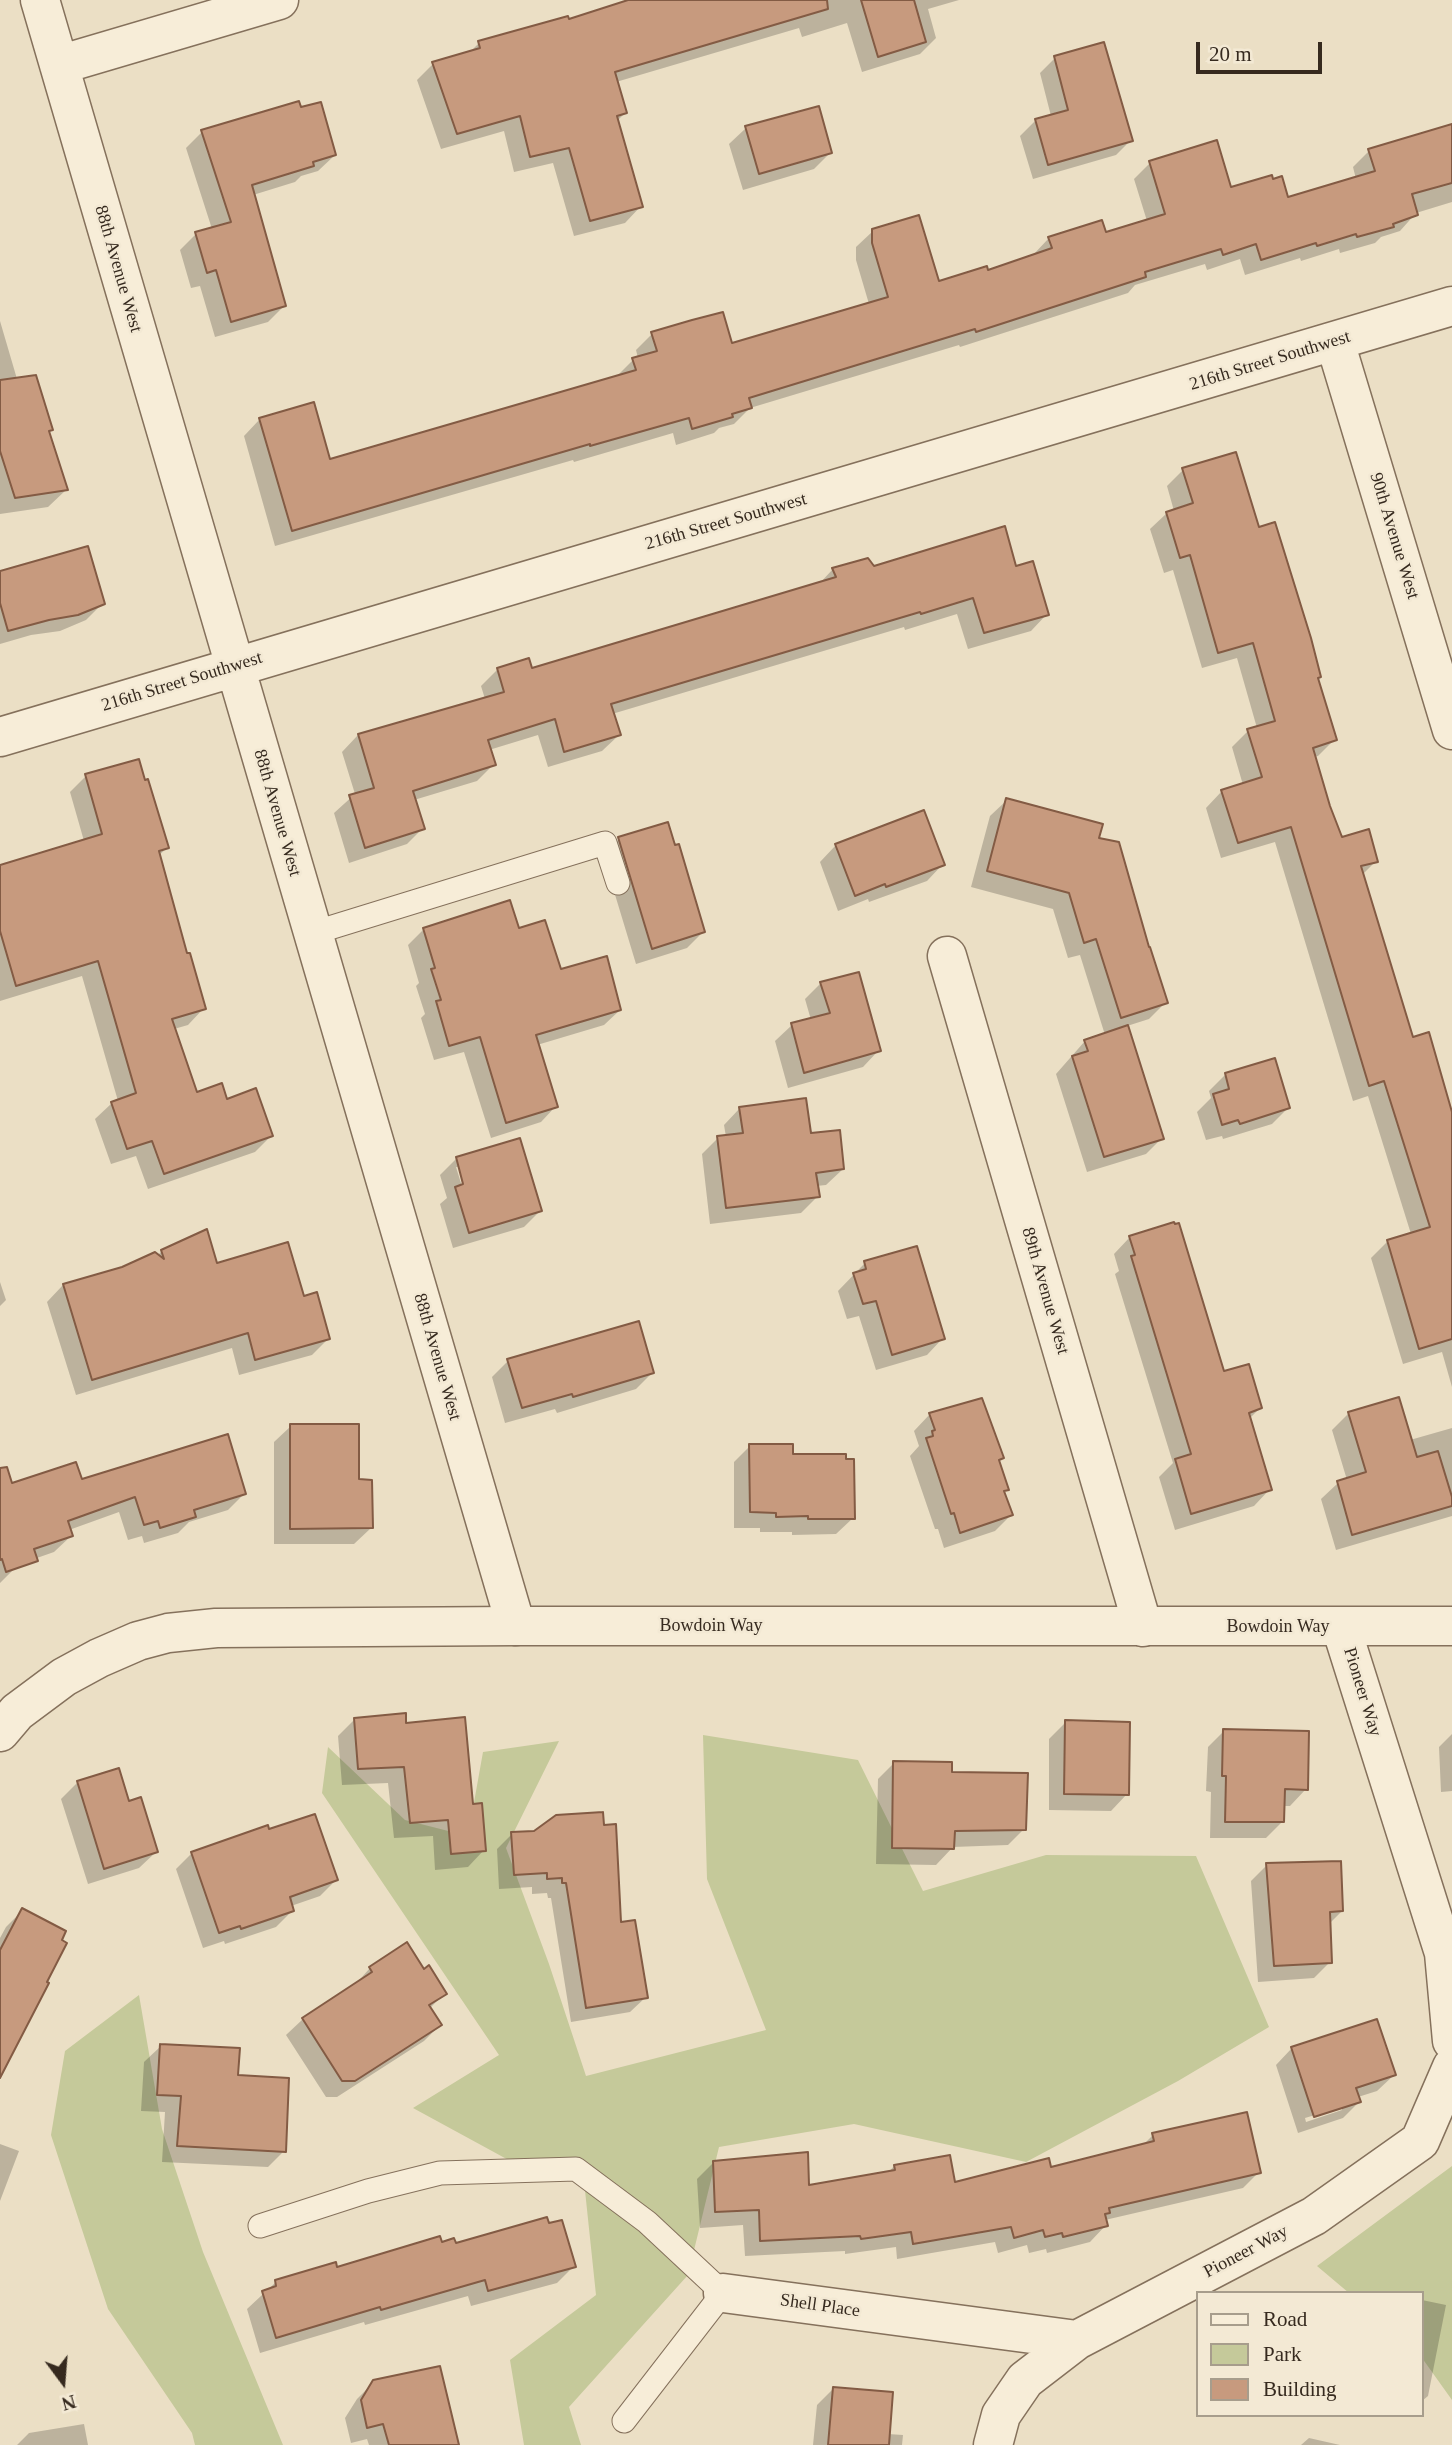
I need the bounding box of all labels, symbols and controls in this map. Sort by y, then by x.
scale bar [1200,28,1326,72]
text: 20 m [1209,42,1252,66]
street label: 88th Avenue West [90,203,146,335]
street label: 216th Street Southwest [1187,326,1353,396]
street label: 90th Avenue West [1364,470,1424,602]
street label: 216th Street Southwest [643,489,809,555]
street label: 216th Street Southwest [99,647,265,717]
street label: 88th Avenue West [249,747,305,879]
street label: 89th Avenue West [1017,1225,1073,1357]
street label: 88th Avenue West [409,1291,465,1423]
street label: Bowdoin Way [659,1615,763,1637]
street label: Bowdoin Way [1226,1616,1330,1638]
street label: Pioneer Way [1338,1645,1386,1739]
street label: Pioneer Way [1200,2221,1292,2283]
street label: Shell Place [779,2290,861,2322]
legend [1196,2291,1424,2417]
text: Road [1263,2307,1307,2331]
text: Park [1263,2342,1302,2366]
north arrow [28,2347,98,2417]
text: Building [1263,2377,1337,2401]
text: N [59,2391,78,2415]

